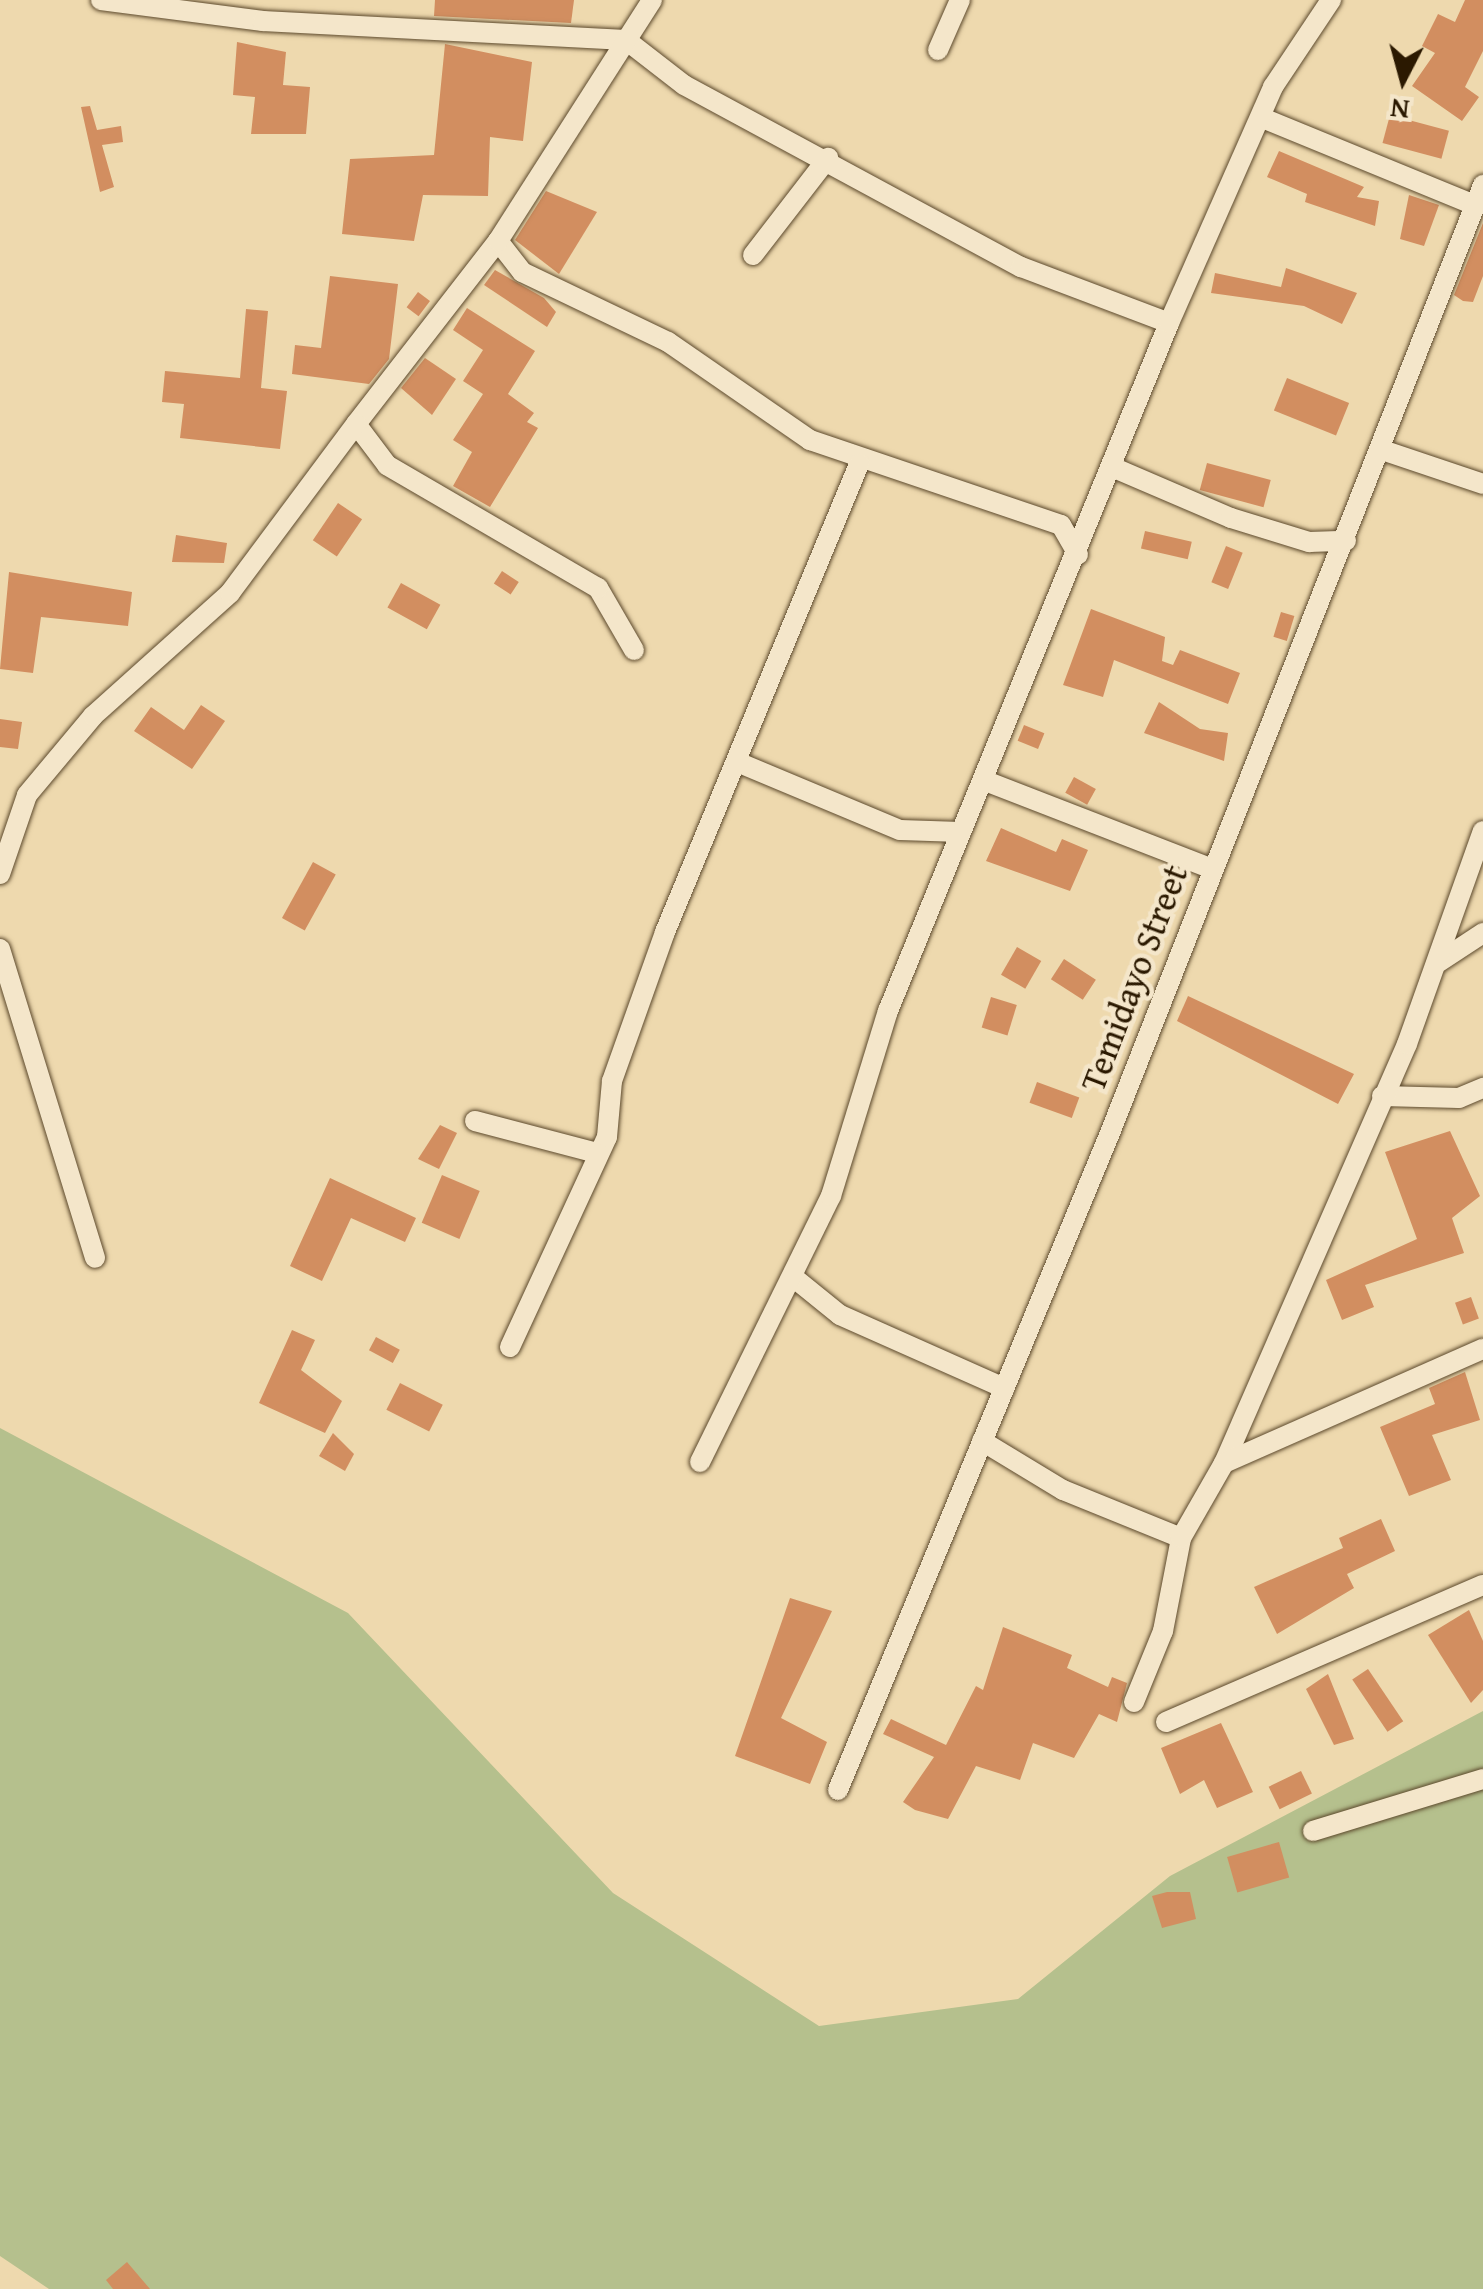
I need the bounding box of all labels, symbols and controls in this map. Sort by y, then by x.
north arrow [1353,30,1453,130]
text: N [1388,89,1411,132]
street label: Temidayo Street [1072,859,1196,1097]

